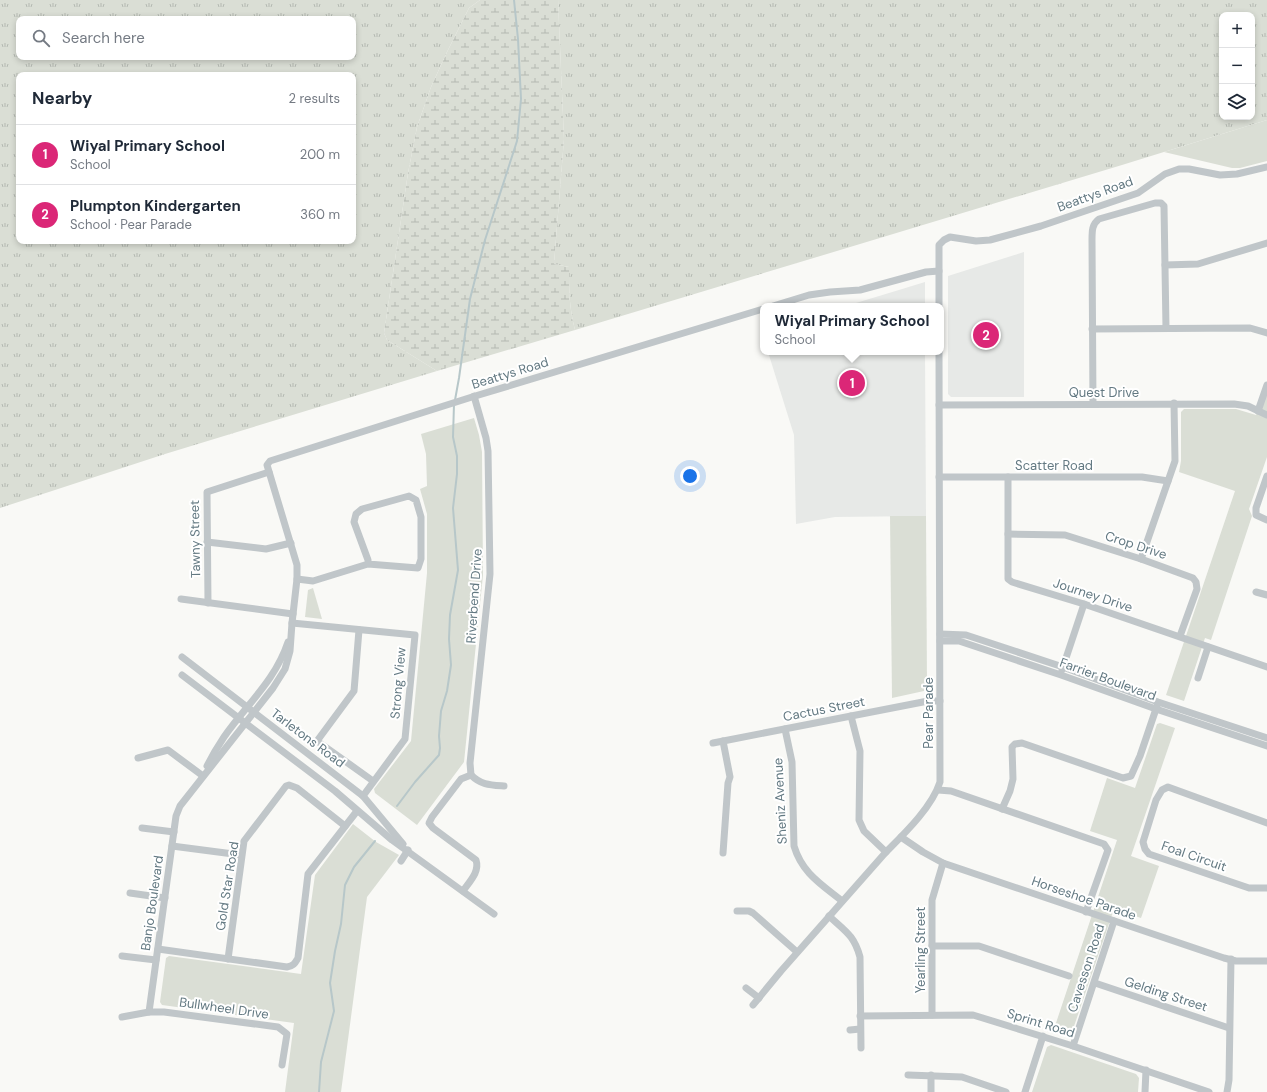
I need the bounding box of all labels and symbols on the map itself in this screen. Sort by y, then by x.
street label: Beattys Road [1055,172,1135,216]
pin: 2 [973,320,999,350]
street label: Beattys Road [470,353,550,393]
pin: 1 [839,368,865,398]
street label: Quest Drive [1069,384,1139,401]
street label: Scatter Road [1015,457,1093,474]
your location [680,466,700,486]
street label: Tawny Street [186,500,204,578]
street label: Crop Drive [1103,527,1169,563]
street label: Riverbend Drive [462,548,486,644]
street label: Journey Drive [1051,574,1135,616]
street label: Strong View [386,646,410,720]
street label: Farrier Boulevard [1057,654,1159,704]
street label: Pear Parade [920,677,937,749]
street label: Cactus Street [782,693,866,725]
street label: Tarletons Road [268,705,348,771]
street label: Sheniz Avenue [769,757,791,845]
street label: Foal Circuit [1159,837,1229,875]
street label: Gold Star Road [212,840,242,932]
street label: Banjo Boulevard [137,854,167,952]
street label: Horseshoe Parade [1029,872,1139,924]
street label: Yearling Street [912,907,929,993]
street label: Cavesson Road [1064,922,1108,1014]
street label: Gelding Street [1122,973,1210,1015]
street label: Bullwheel Drive [178,993,270,1023]
street label: Sprint Road [1005,1005,1077,1041]

